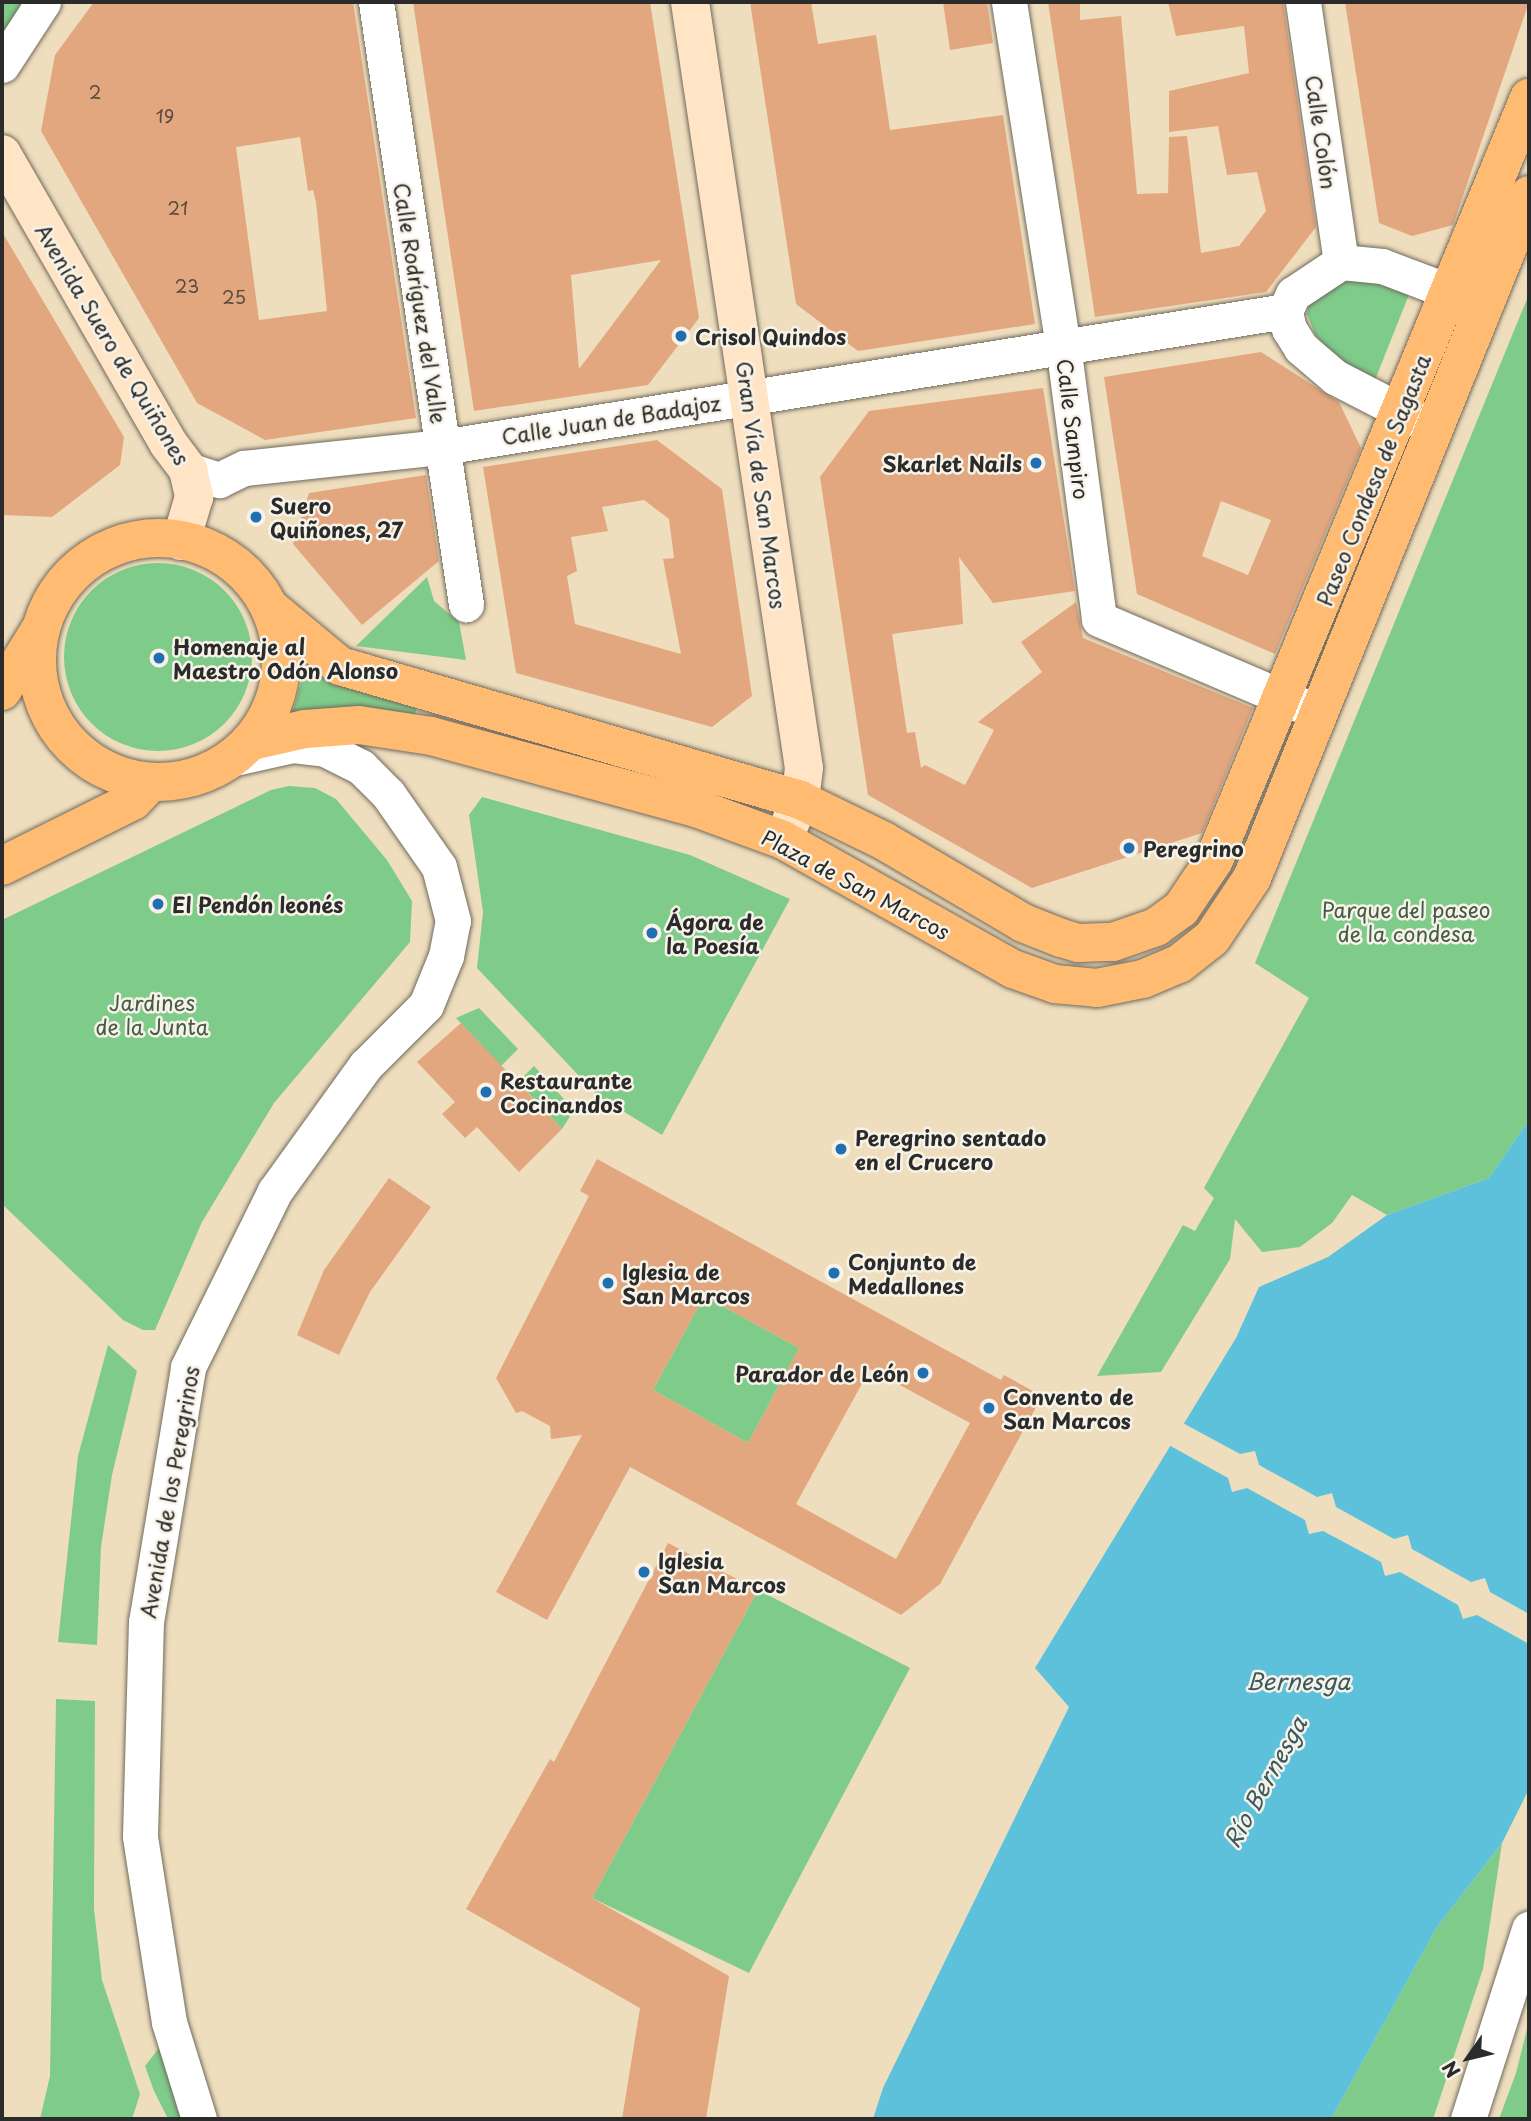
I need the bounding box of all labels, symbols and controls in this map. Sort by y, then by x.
street label: Calle Colón [1301,73,1343,191]
house number: 2 [89,81,101,103]
house number: 19 [156,105,174,127]
street label: Calle Rodríguez del Valle [389,180,453,426]
house number: 21 [168,197,188,219]
street label: Avenida Suero de Quiñones [31,219,195,469]
house number: 23 [175,275,199,297]
house number: 25 [222,286,246,308]
place label: Crisol Quindos [695,323,847,349]
marker: Crisol Quindos [673,328,689,344]
street label: Paseo Condesa de Sagasta [1311,351,1435,609]
street label: Calle Sampiro [1053,357,1095,501]
street label: Gran Vía de San Marcos [732,360,792,610]
street label: Calle Juan de Badajoz [498,389,724,449]
place label: Skarlet Nails [881,450,1022,476]
marker: Skarlet Nails [1028,455,1044,471]
place label: Suero Quiñones, 27 [270,492,404,542]
marker: Suero Quiñones, 27 [248,509,264,525]
place label: Homenaje al Maestro Odón Alonso [173,633,399,683]
marker: Homenaje al Maestro Odón Alonso [151,650,167,666]
street label: Plaza de San Marcos [757,823,955,945]
place label: Peregrino [1143,835,1244,861]
marker: Peregrino [1121,840,1137,856]
place label: El Pendón leonés [172,891,344,917]
marker: El Pendón leonés [150,896,166,912]
park label: Parque del paseo de la condesa [1321,896,1491,946]
place label: Ágora de la Poesía [666,908,763,958]
marker: Ágora de la Poesía [644,925,660,941]
park label: Jardines de la Junta [95,989,209,1039]
place label: Restaurante Cocinandos [500,1067,632,1117]
marker: Restaurante Cocinandos [478,1084,494,1100]
place label: Peregrino sentado en el Crucero [855,1124,1046,1174]
marker: Peregrino sentado en el Crucero [833,1141,849,1157]
place label: Conjunto de Medallones [848,1248,976,1298]
place label: Iglesia de San Marcos [622,1258,748,1308]
marker: Conjunto de Medallones [826,1265,842,1281]
marker: Iglesia de San Marcos [600,1275,616,1291]
place label: Parador de León [735,1360,909,1386]
street label: Avenida de los Peregrinos [134,1364,204,1620]
marker: Parador de León [915,1365,931,1381]
place label: Convento de San Marcos [1003,1383,1133,1433]
marker: Convento de San Marcos [981,1400,997,1416]
place label: Iglesia San Marcos [658,1547,784,1597]
marker: Iglesia San Marcos [636,1564,652,1580]
water label: Bernesga [1246,1667,1350,1695]
water label: Río Bernesga [1217,1711,1313,1853]
north arrow [1433,2023,1503,2093]
text: N [1435,2056,1466,2084]

